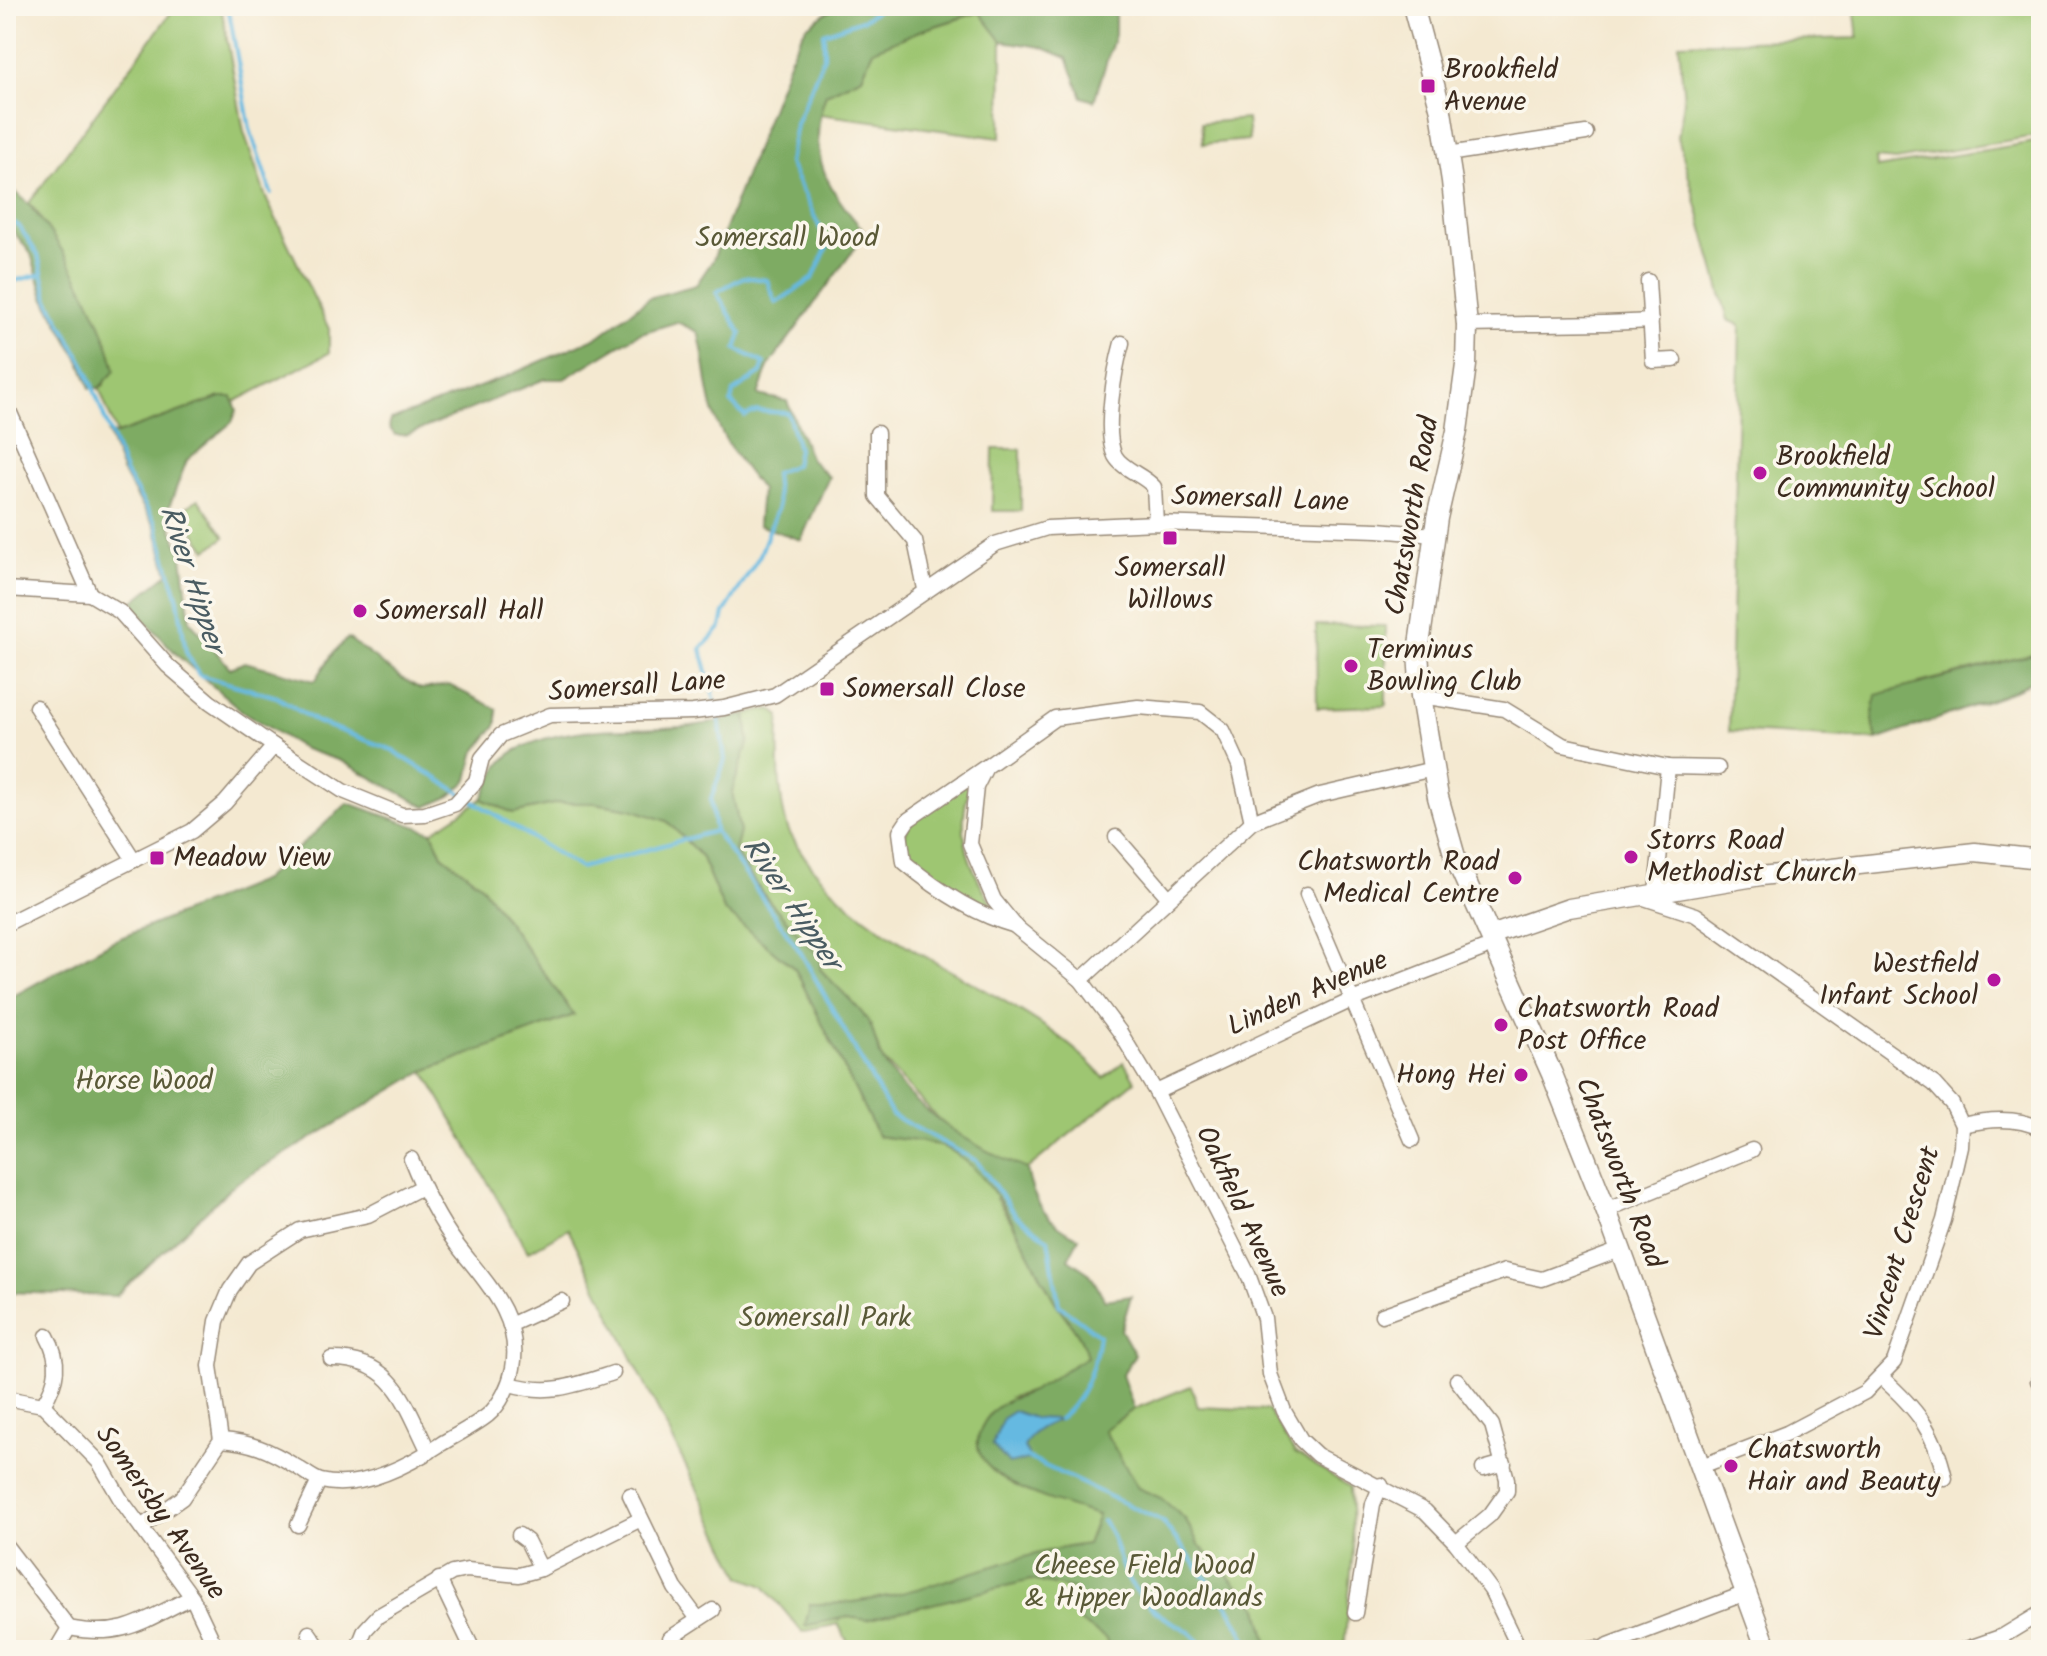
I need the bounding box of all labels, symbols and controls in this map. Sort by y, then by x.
place label: Brookfield Avenue [1444,48,1559,125]
marker: Brookfield Avenue [1419,77,1437,95]
park label: Somersall Wood [696,216,880,261]
street label: Chatsworth Road [1373,412,1453,619]
place label: Brookfield Community School [1776,435,1995,512]
marker: Brookfield Community School [1751,464,1769,482]
street label: Somersall Lane [1170,474,1350,526]
water label: River Hipper [145,499,239,665]
marker: Somersall Willows [1161,529,1179,547]
place label: Somersall Willows [1115,546,1225,623]
place label: Somersall Hall [376,589,543,634]
marker: Somersall Hall [351,602,369,620]
place label: Terminus Bowling Club [1367,628,1521,705]
marker: Terminus Bowling Club [1342,657,1360,675]
street label: Somersall Lane [547,658,728,716]
place label: Somersall Close [843,667,1026,712]
marker: Somersall Close [818,680,836,698]
place label: Storrs Road Methodist Church [1647,819,1857,896]
water label: River Hipper [729,828,857,986]
place label: Meadow View [173,836,331,881]
place label: Chatsworth Road Medical Centre [1297,840,1500,917]
marker: Storrs Road Methodist Church [1622,848,1640,866]
marker: Meadow View [148,849,166,867]
marker: Chatsworth Road Medical Centre [1506,869,1524,887]
street label: Linden Avenue [1220,938,1396,1050]
place label: Westfield Infant School [1819,942,1979,1019]
marker: Westfield Infant School [1985,971,2003,989]
place label: Chatsworth Road Post Office [1517,987,1720,1064]
marker: Chatsworth Road Post Office [1492,1016,1510,1034]
place label: Hong Hei [1396,1053,1506,1098]
park label: Horse Wood [75,1059,214,1104]
marker: Hong Hei [1512,1066,1530,1084]
street label: Chatsworth Road [1562,1071,1677,1276]
street label: Oakfield Avenue [1182,1119,1302,1306]
street label: Vincent Crescent [1852,1140,1954,1345]
park label: Somersall Park [739,1296,912,1341]
street label: Somersby Avenue [83,1416,237,1610]
place label: Chatsworth Hair and Beauty [1747,1428,1941,1505]
marker: Chatsworth Hair and Beauty [1722,1457,1740,1475]
park label: Cheese Field Wood & Hipper Woodlands [1025,1544,1263,1621]

